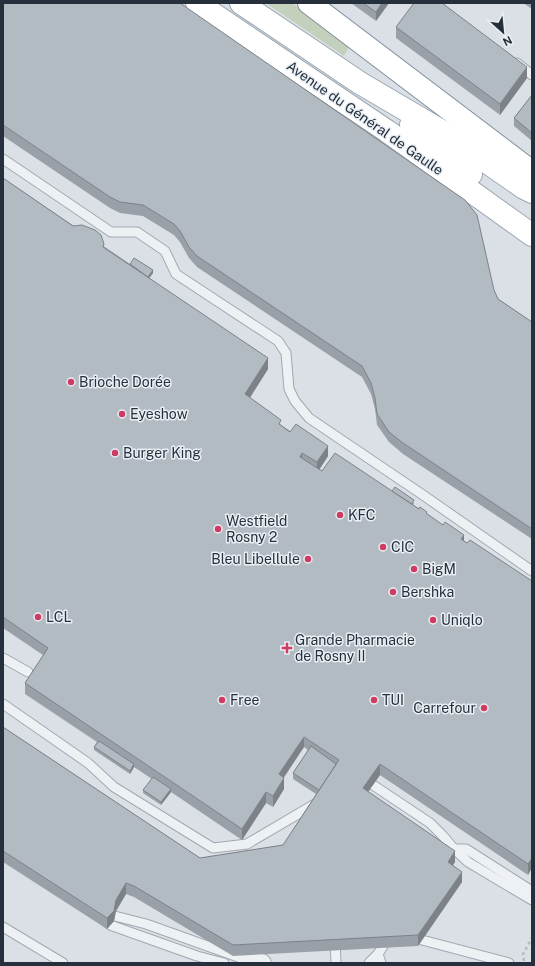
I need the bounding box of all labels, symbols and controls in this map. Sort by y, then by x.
north arrow [483,12,523,52]
text: N [501,34,514,48]
street label: Avenue du Général de Gaulle [284,58,446,178]
place label: Brioche Dorée [79,374,171,390]
marker: Brioche Dorée [66,377,76,387]
place label: Eyeshow [130,406,188,422]
marker: Eyeshow [117,409,127,419]
place label: Burger King [123,445,201,461]
marker: Burger King [110,448,120,458]
place label: KFC [348,507,376,523]
marker: KFC [335,510,345,520]
place label: Westfield Rosny 2 [226,513,287,545]
marker: Westfield Rosny 2 [213,524,223,534]
place label: CIC [391,539,414,555]
marker: CIC [378,542,388,552]
place label: Bleu Libellule [211,551,300,567]
marker: Bleu Libellule [303,554,313,564]
place label: BigM [422,561,456,577]
marker: BigM [409,564,419,574]
place label: Bershka [401,584,454,600]
marker: Bershka [388,587,398,597]
place label: LCL [46,609,72,625]
marker: LCL [33,612,43,622]
place label: Uniqlo [441,612,483,628]
marker: Uniqlo [428,615,438,625]
place label: Grande Pharmacie de Rosny II [295,632,415,664]
marker: Grande Pharmacie de Rosny II [282,643,292,653]
place label: Free [230,692,260,708]
place label: TUI [382,692,404,708]
marker: Free [217,695,227,705]
marker: TUI [369,695,379,705]
place label: Carrefour [413,700,476,716]
marker: Carrefour [479,703,489,713]

